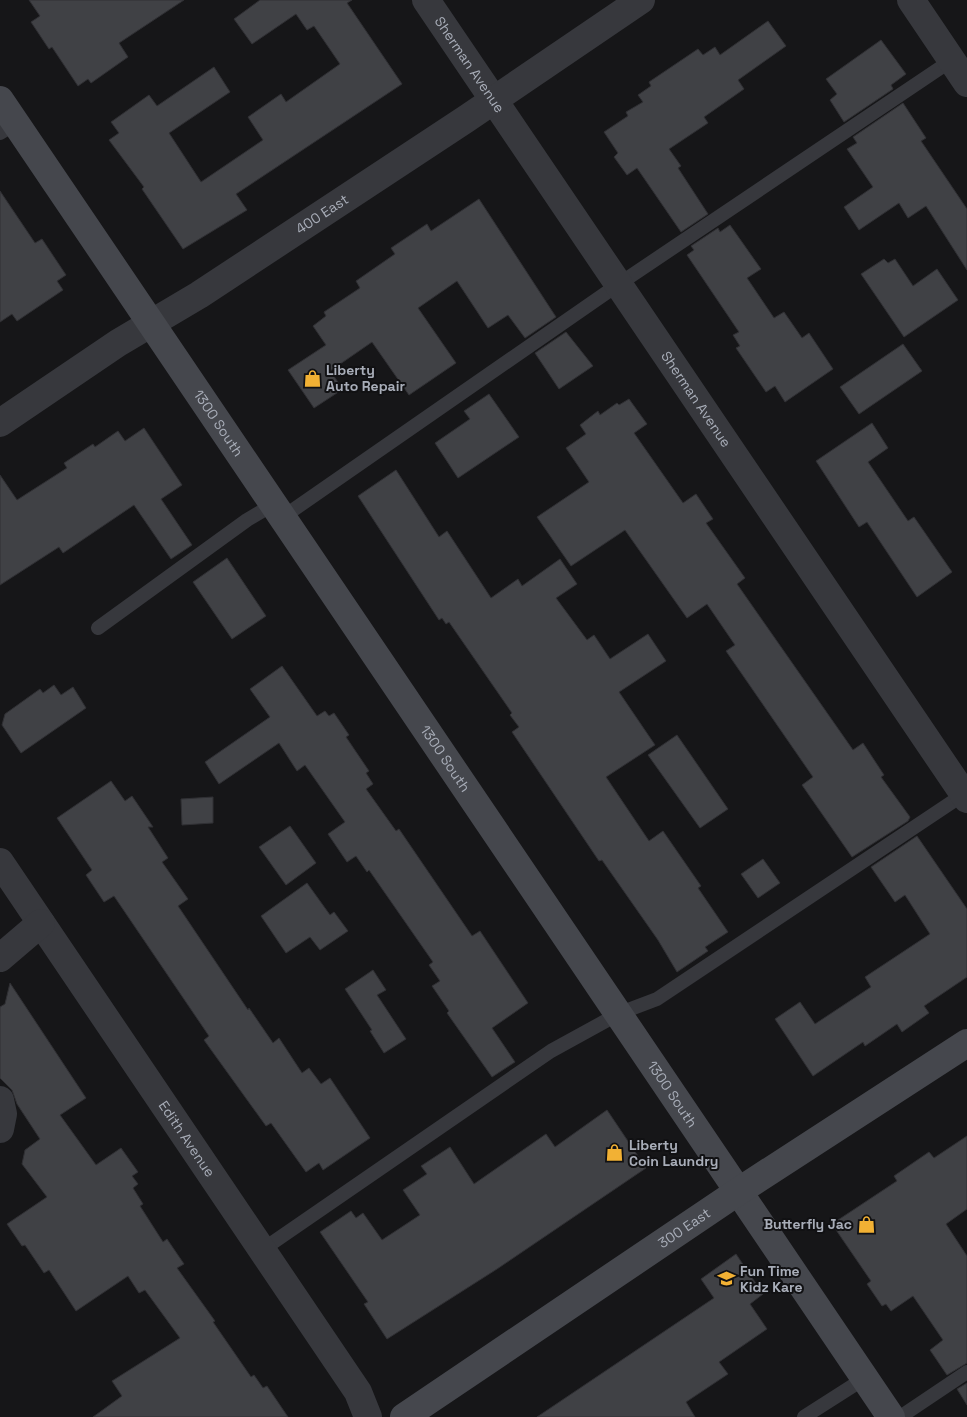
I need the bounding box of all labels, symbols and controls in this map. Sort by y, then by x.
street label: Sherman Avenue [431,13,509,116]
street label: 400 East [292,190,352,238]
street label: Sherman Avenue [657,348,735,451]
place label: Liberty Auto Repair [326,361,405,395]
shop icon: Liberty Auto Repair [302,368,322,388]
street label: 1300 South [190,386,247,460]
street label: 1300 South [417,722,474,795]
street label: 1300 South [643,1057,701,1131]
street label: Edith Avenue [155,1097,219,1180]
place label: Liberty Coin Laundry [629,1136,718,1170]
shop icon: Liberty Coin Laundry [605,1143,625,1163]
street label: 300 East [654,1204,714,1252]
shop icon: Butterfly Jac [856,1214,876,1234]
place label: Butterfly Jac [764,1215,852,1233]
place label: Fun Time Kidz Kare [740,1262,802,1296]
school or university icon: Fun Time Kidz Kare [716,1269,736,1289]

